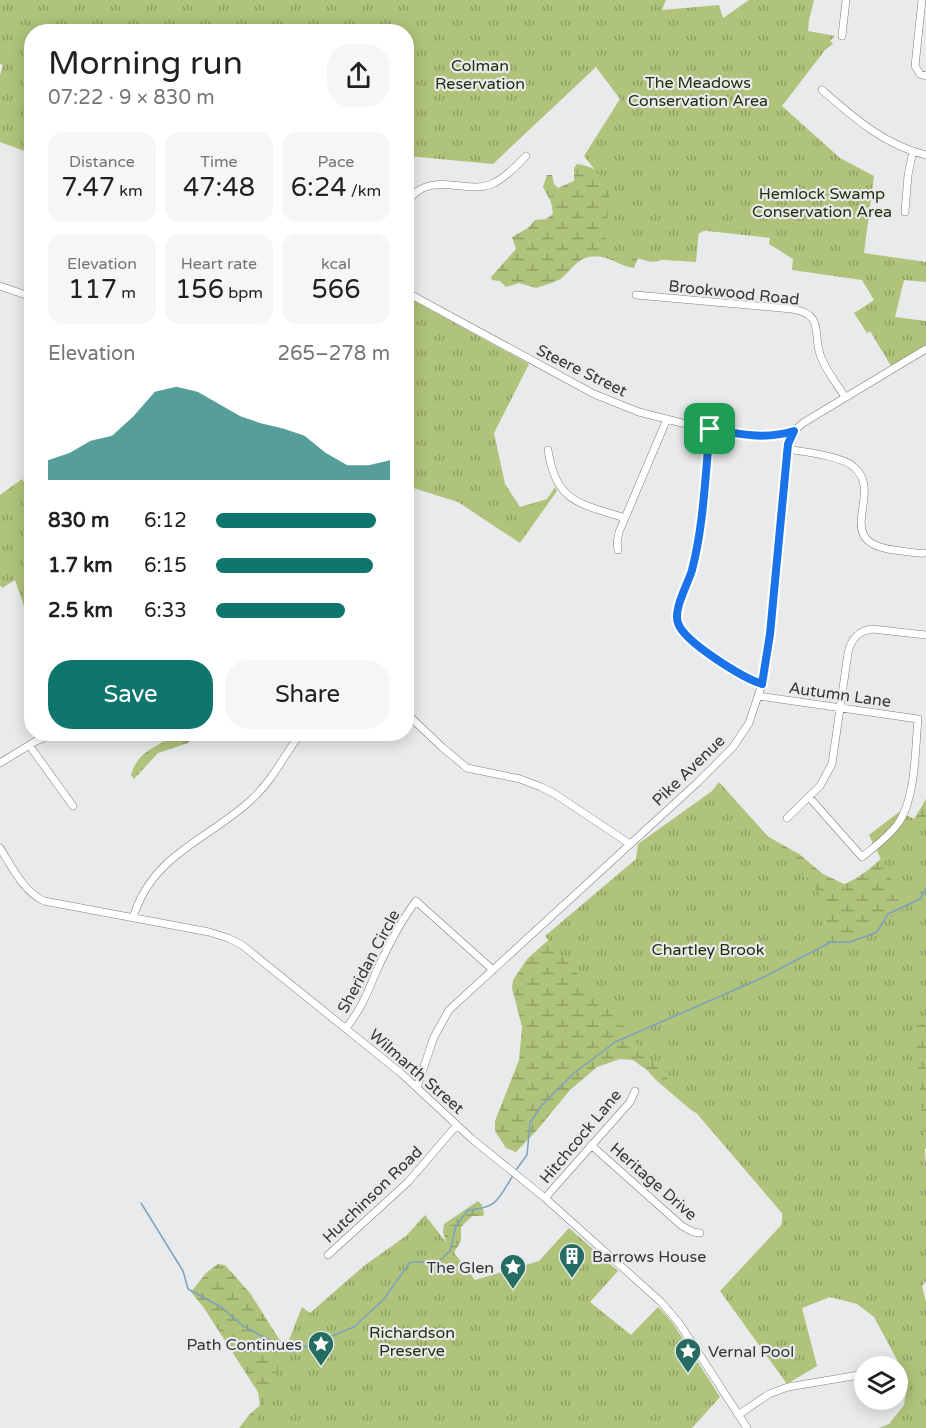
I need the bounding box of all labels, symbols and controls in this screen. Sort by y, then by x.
text: Morning run [48,44,243,83]
button: share [327,44,390,107]
park label: Colman Reservation [435,56,525,94]
park label: The Meadows Conservation Area [628,73,768,111]
text: 07:22 · 9 × 830 m [48,86,215,110]
text: Distance [69,152,135,172]
text: Time [200,152,238,172]
text: Pace [318,152,354,172]
text: 7.47 [61,172,115,203]
text: 47:48 [183,172,255,203]
text: 6:24 [291,172,347,203]
text: km [115,181,143,201]
text: /km [347,181,381,201]
park label: Hemlock Swamp Conservation Area [752,184,892,222]
text: Elevation [67,254,137,274]
text: Heart rate [181,254,257,274]
text: kcal [321,254,351,274]
text: 117 [68,274,117,305]
text: 156 [175,274,224,305]
text: 566 [312,274,360,305]
street label: Brookwood Road [667,276,800,310]
text: m [117,283,136,303]
text: bpm [224,283,263,303]
street label: Steere Street [533,340,630,401]
text: Elevation [48,342,135,366]
text: 265–278 m [277,342,390,366]
pin [684,403,735,454]
icon: arrive [693,412,726,445]
text: 830 m [48,509,109,533]
text: 6:12 [144,509,187,533]
text: 1.7 km [48,554,113,578]
text: 6:15 [144,554,187,578]
text: 2.5 km [48,599,113,623]
text: 6:33 [144,599,187,623]
button: Save [48,660,213,729]
button: Share [225,660,390,729]
street label: Autumn Lane [788,678,892,712]
street label: Pike Avenue [648,731,729,810]
street label: Sheridan Circle [333,906,405,1017]
park label: Chartley Brook [652,940,765,960]
street label: Wilmarth Street [365,1025,468,1119]
street label: Hitchcock Lane [536,1085,626,1188]
street label: Heritage Drive [606,1138,701,1225]
street label: Hutchinson Road [319,1142,427,1247]
building icon: Barrows House [557,1241,587,1279]
place label: Barrows House [592,1247,706,1267]
place icon: The Glen [498,1252,528,1290]
place label: The Glen [426,1258,494,1278]
park label: Richardson Preserve [369,1323,455,1361]
place icon: Path Continues [306,1329,336,1367]
place label: Path Continues [186,1335,302,1355]
place icon: Vernal Pool [673,1336,703,1374]
place label: Vernal Pool [708,1342,794,1362]
map controls [854,1356,908,1410]
button: layers [854,1356,908,1410]

